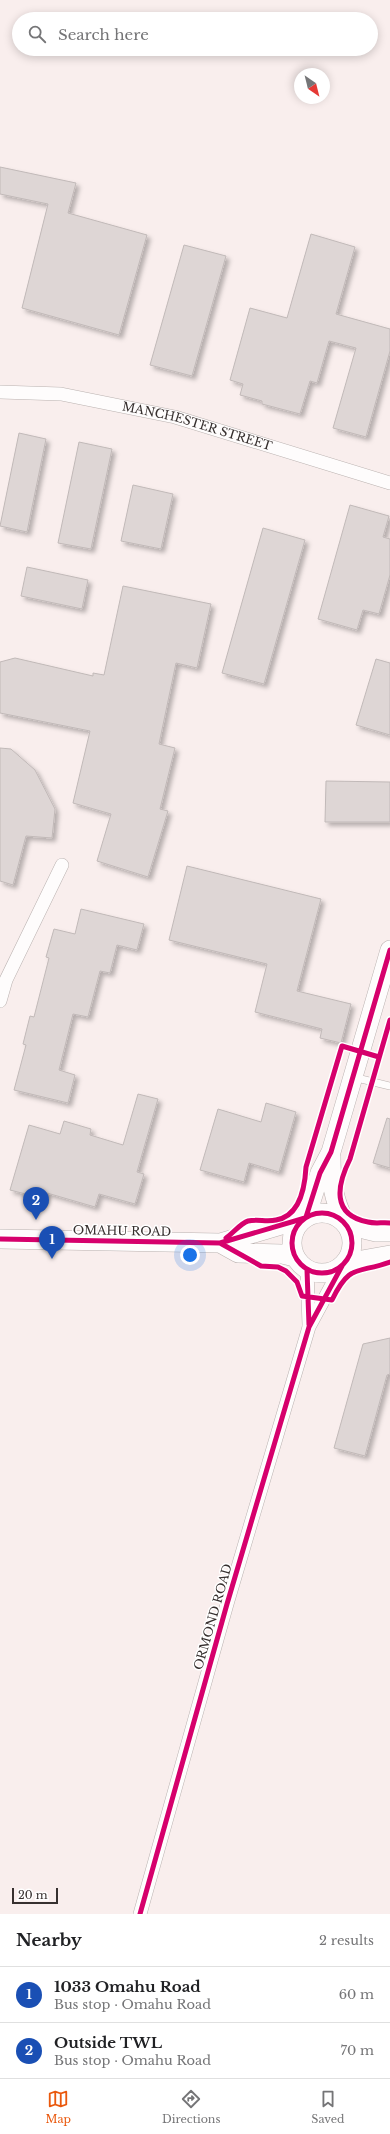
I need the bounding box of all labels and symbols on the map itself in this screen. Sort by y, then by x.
north arrow [294,68,330,104]
street label: MANCHESTER STREET [121,399,274,453]
pin: 2 [23,1187,49,1220]
street label: OMAHU ROAD [73,1222,171,1239]
pin: 1 [39,1226,65,1259]
your location [180,1245,200,1265]
street label: ORMOND ROAD [190,1562,235,1672]
scale bar [12,1886,58,1905]

